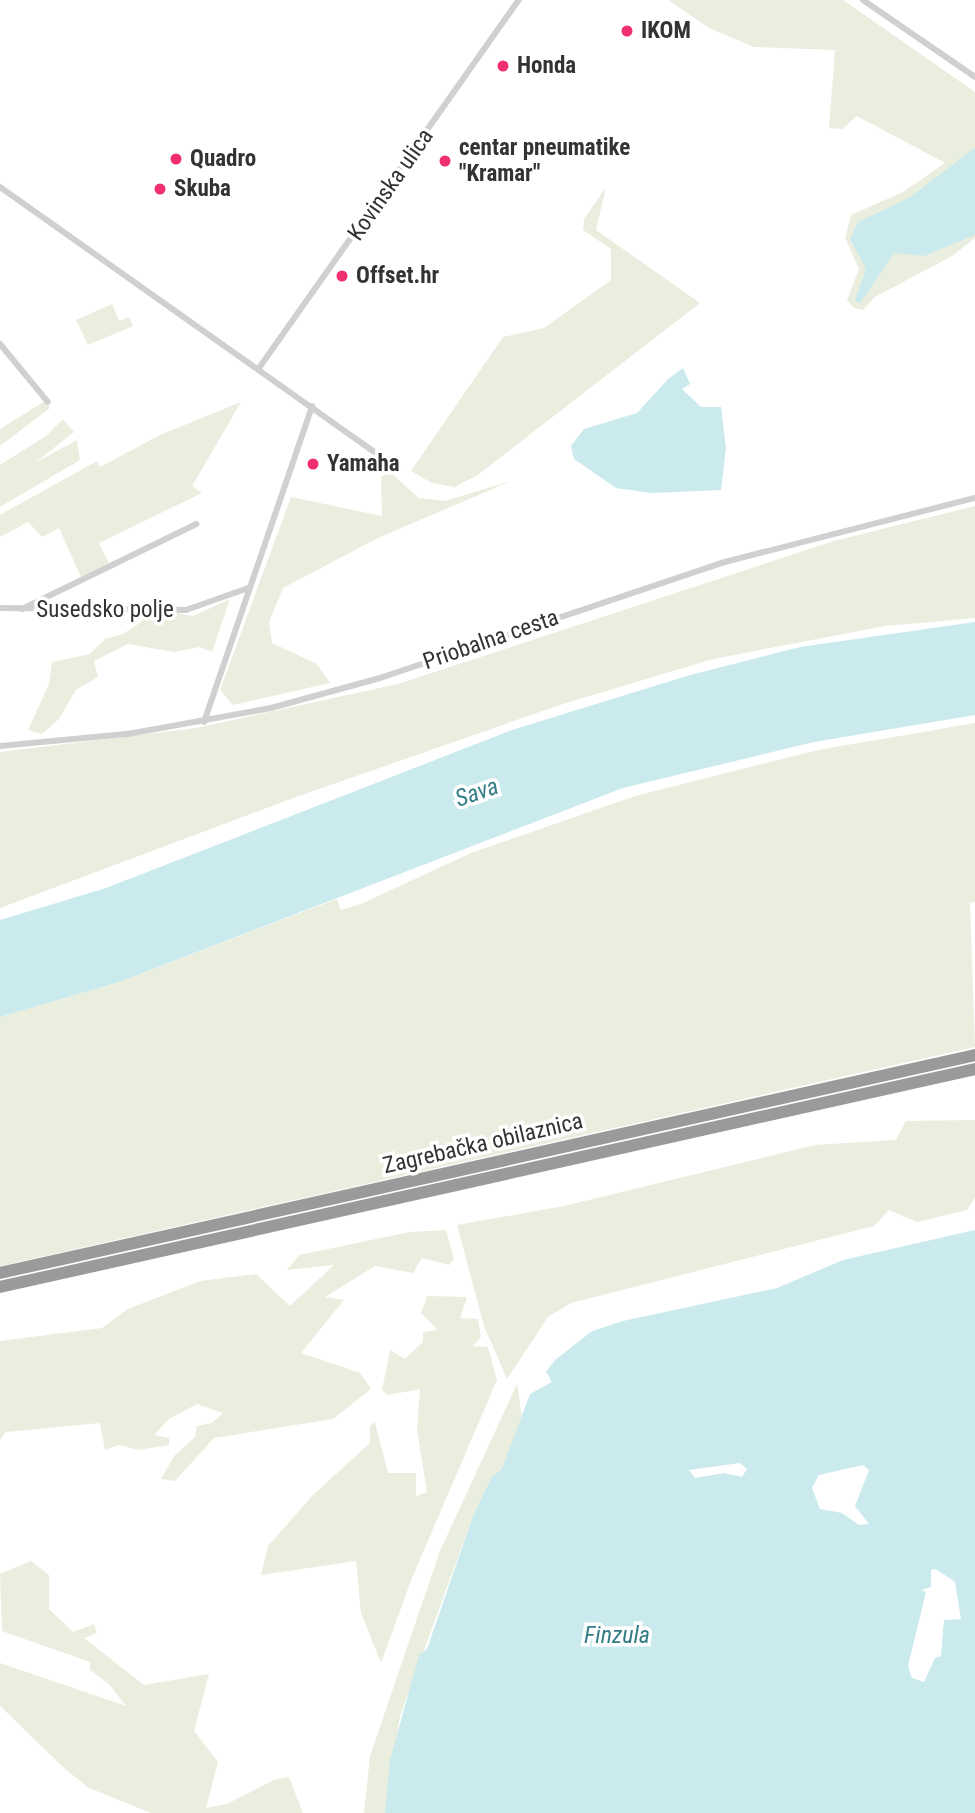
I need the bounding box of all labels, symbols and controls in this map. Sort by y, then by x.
place label: IKOM [641,17,691,45]
marker: IKOM [619,23,635,39]
place label: Honda [517,52,576,80]
marker: Honda [495,58,511,74]
street label: Kovinska ulica [342,124,440,246]
place label: centar pneumatike "Kramar" [459,134,630,188]
place label: Quadro [190,145,256,173]
marker: Quadro [168,151,184,167]
marker: centar pneumatike "Kramar" [437,153,453,169]
place label: Skuba [174,175,231,203]
marker: Skuba [152,181,168,197]
place label: Offset.hr [356,262,439,290]
marker: Offset.hr [334,268,350,284]
place label: Yamaha [327,450,400,478]
marker: Yamaha [305,456,321,472]
street label: Susedsko polje [36,596,174,624]
street label: Priobalna cesta [420,604,562,676]
water label: Sava [452,772,502,814]
street label: Zagrebačka obilaznica [380,1108,586,1180]
water label: Finzula [584,1622,650,1650]

